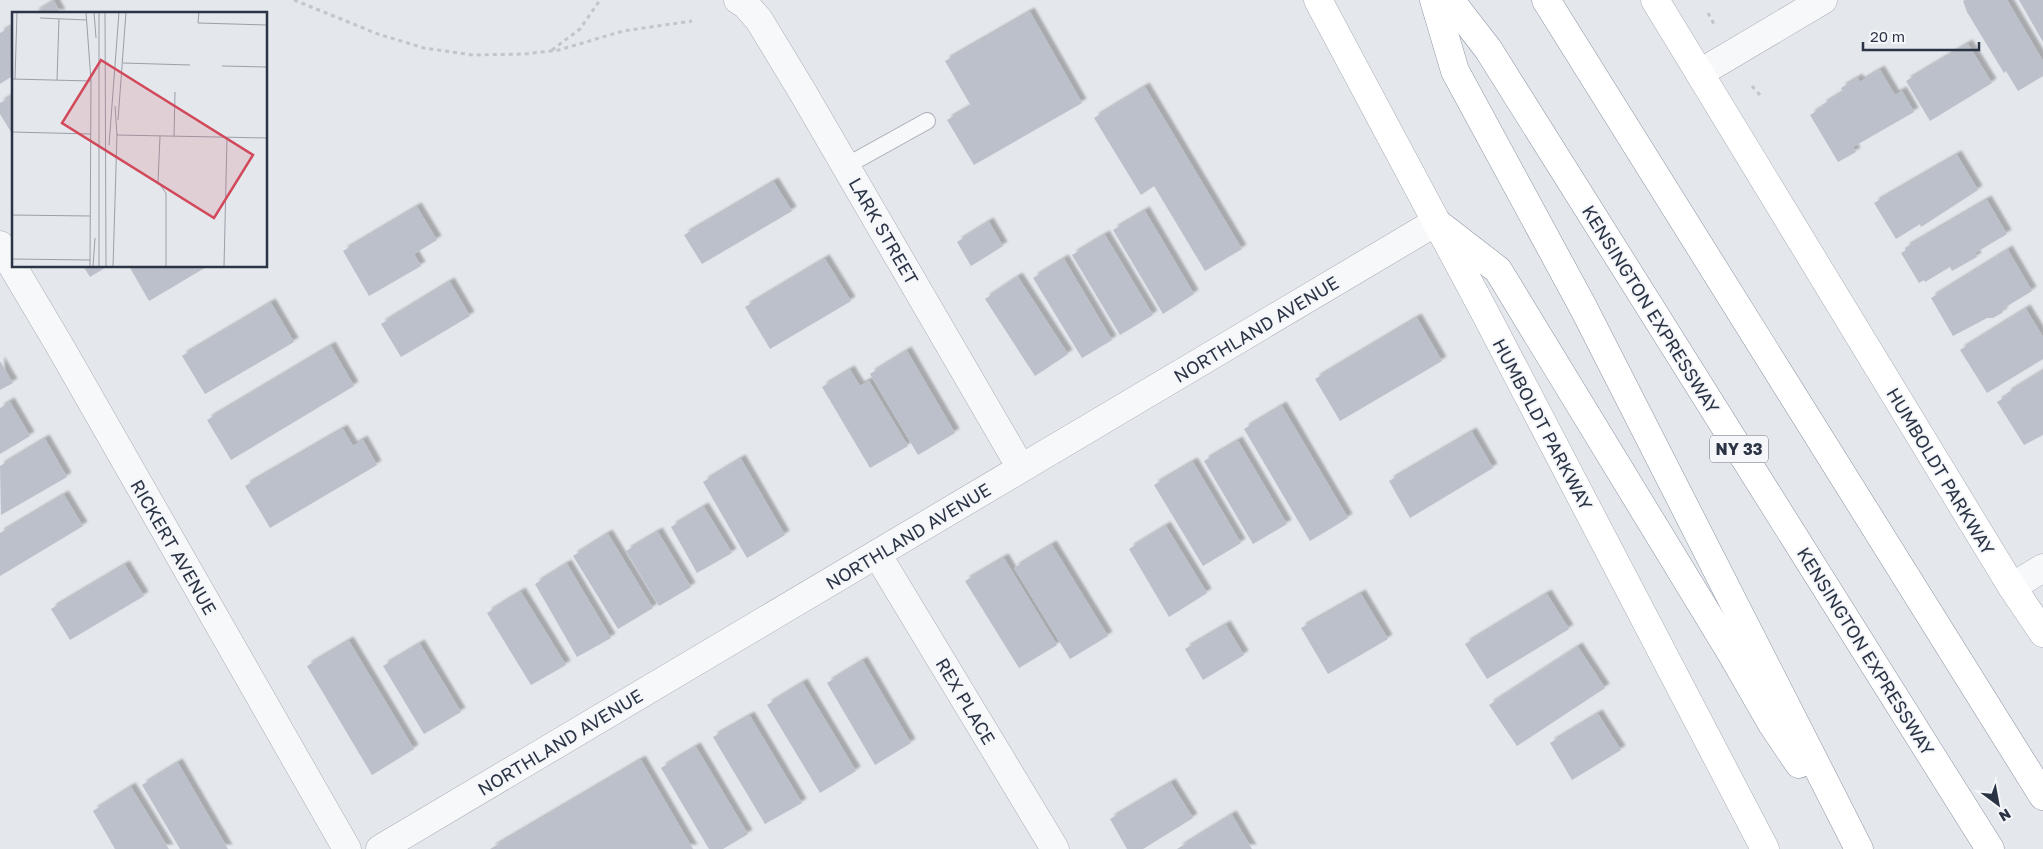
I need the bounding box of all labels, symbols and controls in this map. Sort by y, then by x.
inset map [12,12,268,268]
scale bar [1863,20,1979,52]
text: 20 m [1870,27,1905,45]
street label: LARK STREET [844,174,924,288]
street label: KENSINGTON EXPRESSWAY [1578,201,1725,418]
street label: NORTHLAND AVENUE [1169,271,1343,387]
street label: HUMBOLDT PARKWAY [1488,335,1598,514]
street label: HUMBOLDT PARKWAY [1882,383,2000,559]
road number: NY 33 [1710,436,1768,462]
street label: RICKERT AVENUE [126,475,222,619]
street label: NORTHLAND AVENUE [821,478,995,594]
street label: KENSINGTON EXPRESSWAY [1793,543,1940,760]
street label: REX PLACE [932,654,1000,748]
street label: NORTHLAND AVENUE [473,684,647,800]
north arrow [1973,779,2023,829]
text: N [1996,805,2014,825]

